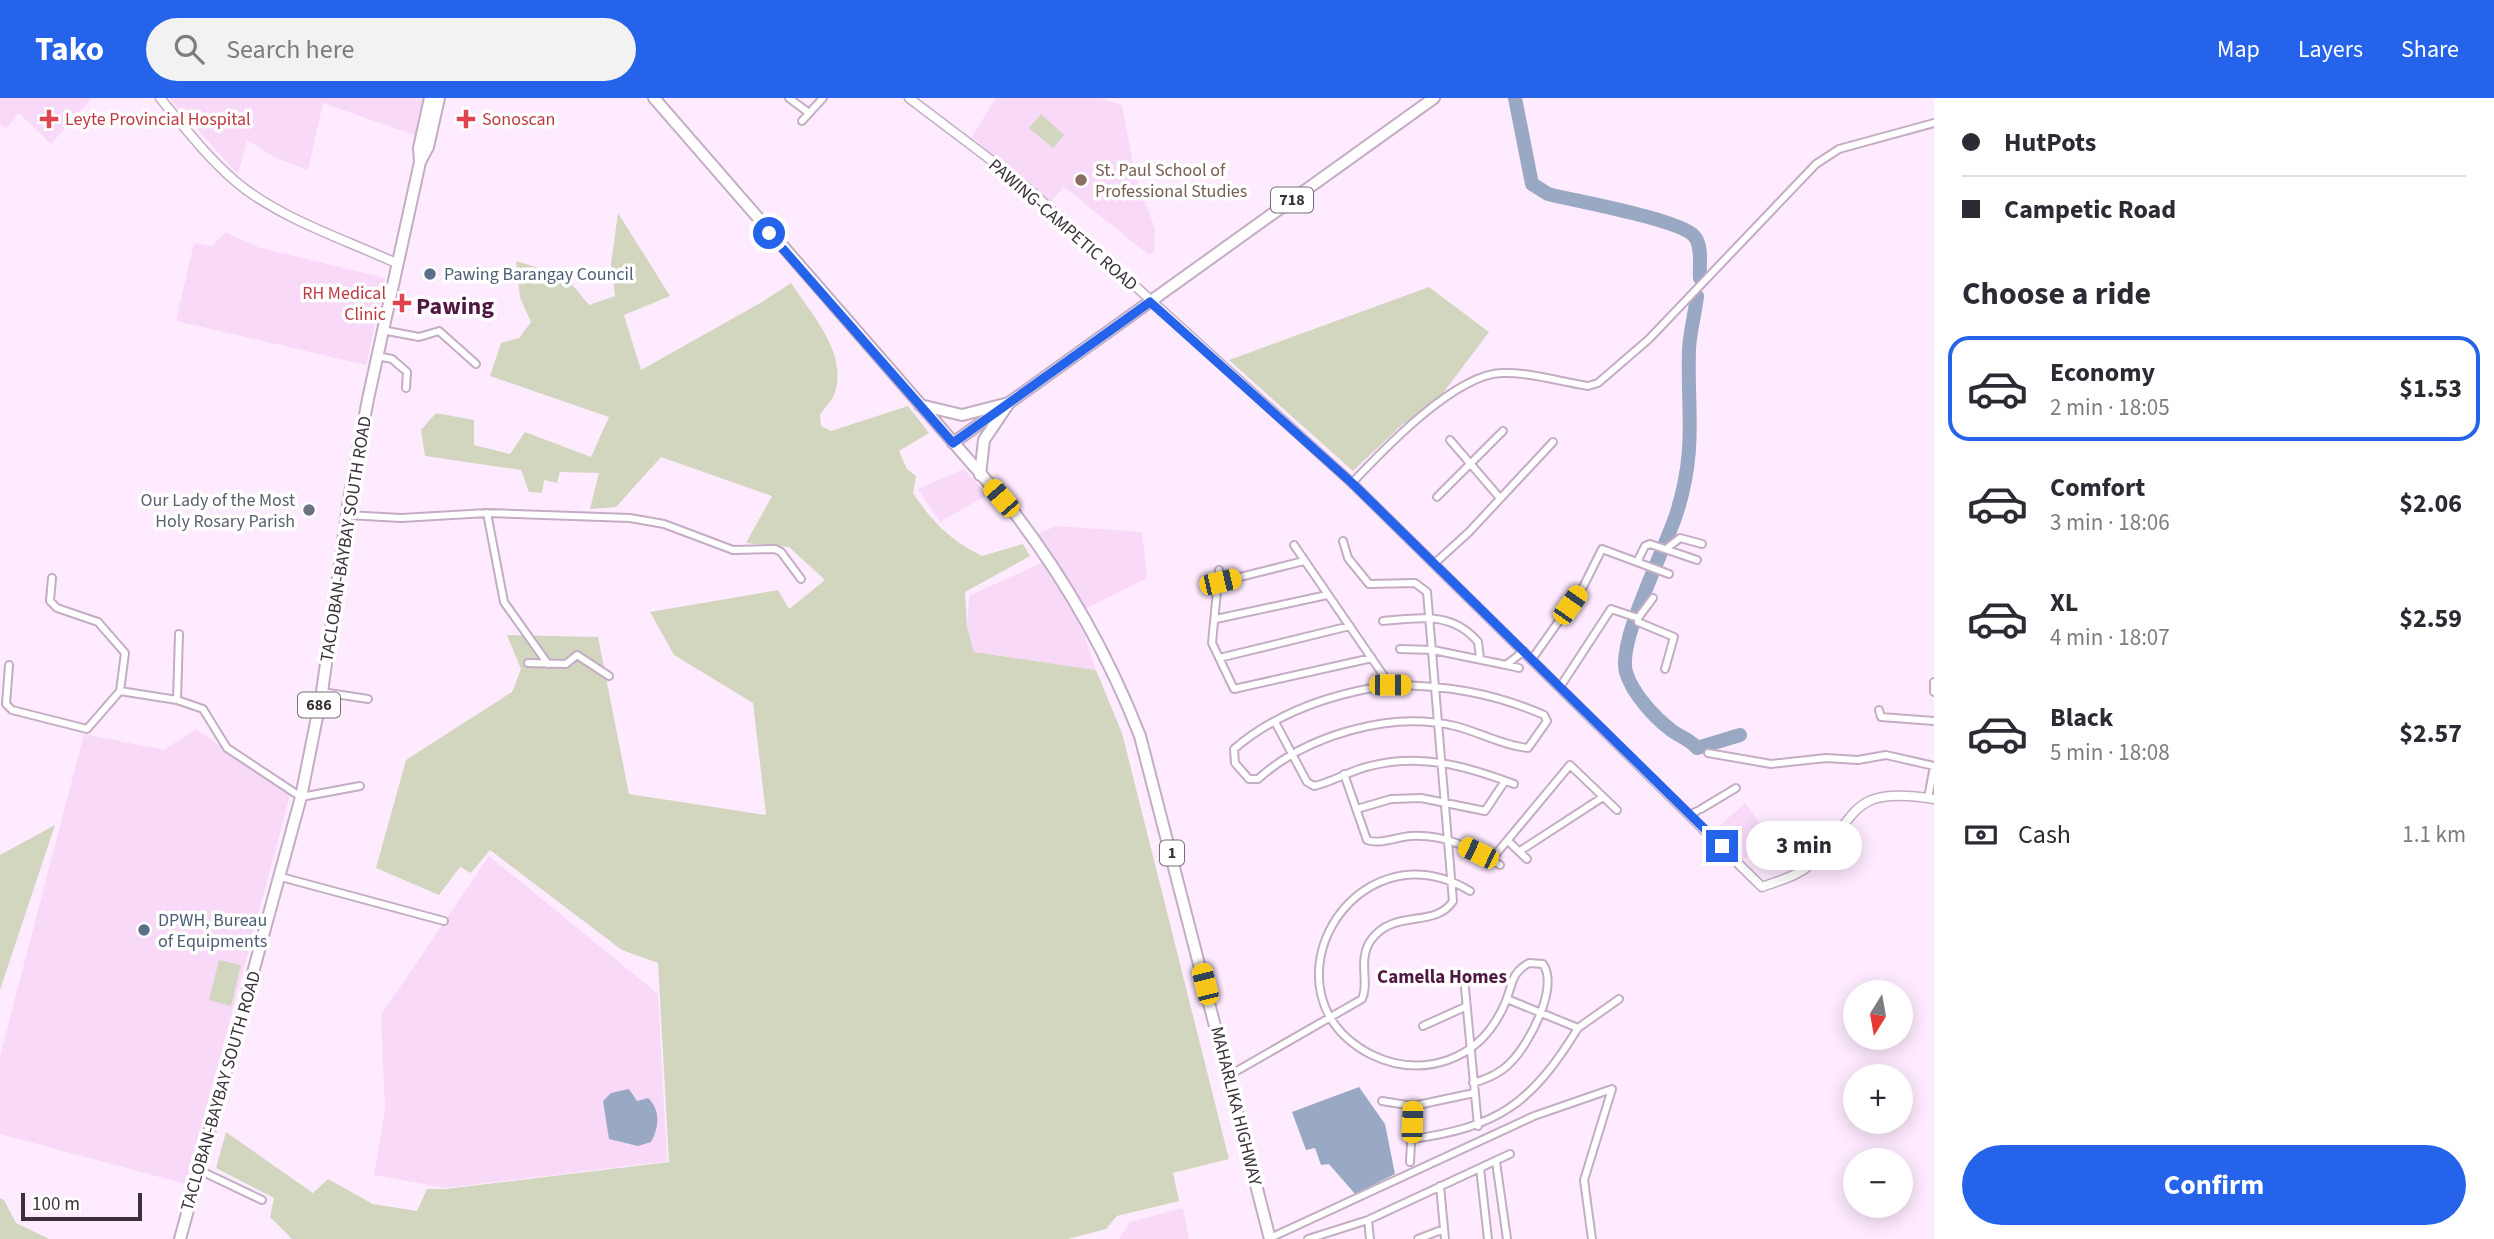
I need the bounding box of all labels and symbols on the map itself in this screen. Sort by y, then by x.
place label: Leyte Provincial Hospital [65,107,251,132]
place label: Sonoscan [482,107,555,132]
marker: Leyte Provincial Hospital [39,109,59,129]
marker: Sonoscan [456,109,476,129]
street label: PAWING-CAMPETIC ROAD [983,153,1143,297]
place label: St. Paul School of Professional Studies [1095,158,1247,204]
marker: St. Paul School of Professional Studies [1073,172,1089,188]
road number: 718 [1271,188,1313,212]
route start [753,217,785,249]
place label: Pawing Barangay Council [444,262,634,287]
marker: Pawing Barangay Council [422,266,438,282]
place label: RH Medical Clinic [302,281,386,327]
district label: Pawing [416,289,494,324]
marker: RH Medical Clinic [392,293,412,313]
street label: TACLOBAN-BAYBAY SOUTH ROAD [314,414,378,664]
car [980,475,1023,521]
place label: Our Lady of the Most Holy Rosary Parish [141,488,295,534]
marker: Our Lady of the Most Holy Rosary Parish [301,502,317,518]
car [1198,567,1243,597]
car [1550,582,1591,628]
car [1370,675,1412,696]
road number: 686 [298,692,340,718]
callout: 3 min [1746,822,1862,870]
route end [1706,830,1738,862]
car [1455,834,1502,872]
road number: 1 [1160,840,1184,866]
place label: DPWH, Bureau of Equipments [158,908,267,954]
marker: DPWH, Bureau of Equipments [136,922,152,938]
car [1190,961,1221,1007]
district label: Camella Homes [1377,964,1507,991]
street label: TACLOBAN-BAYBAY SOUTH ROAD [175,968,267,1214]
north arrow [1843,980,1913,1050]
street label: MAHARLIKA HIGHWAY [1204,1024,1268,1189]
car [1401,1101,1424,1143]
scale bar [21,1190,142,1222]

